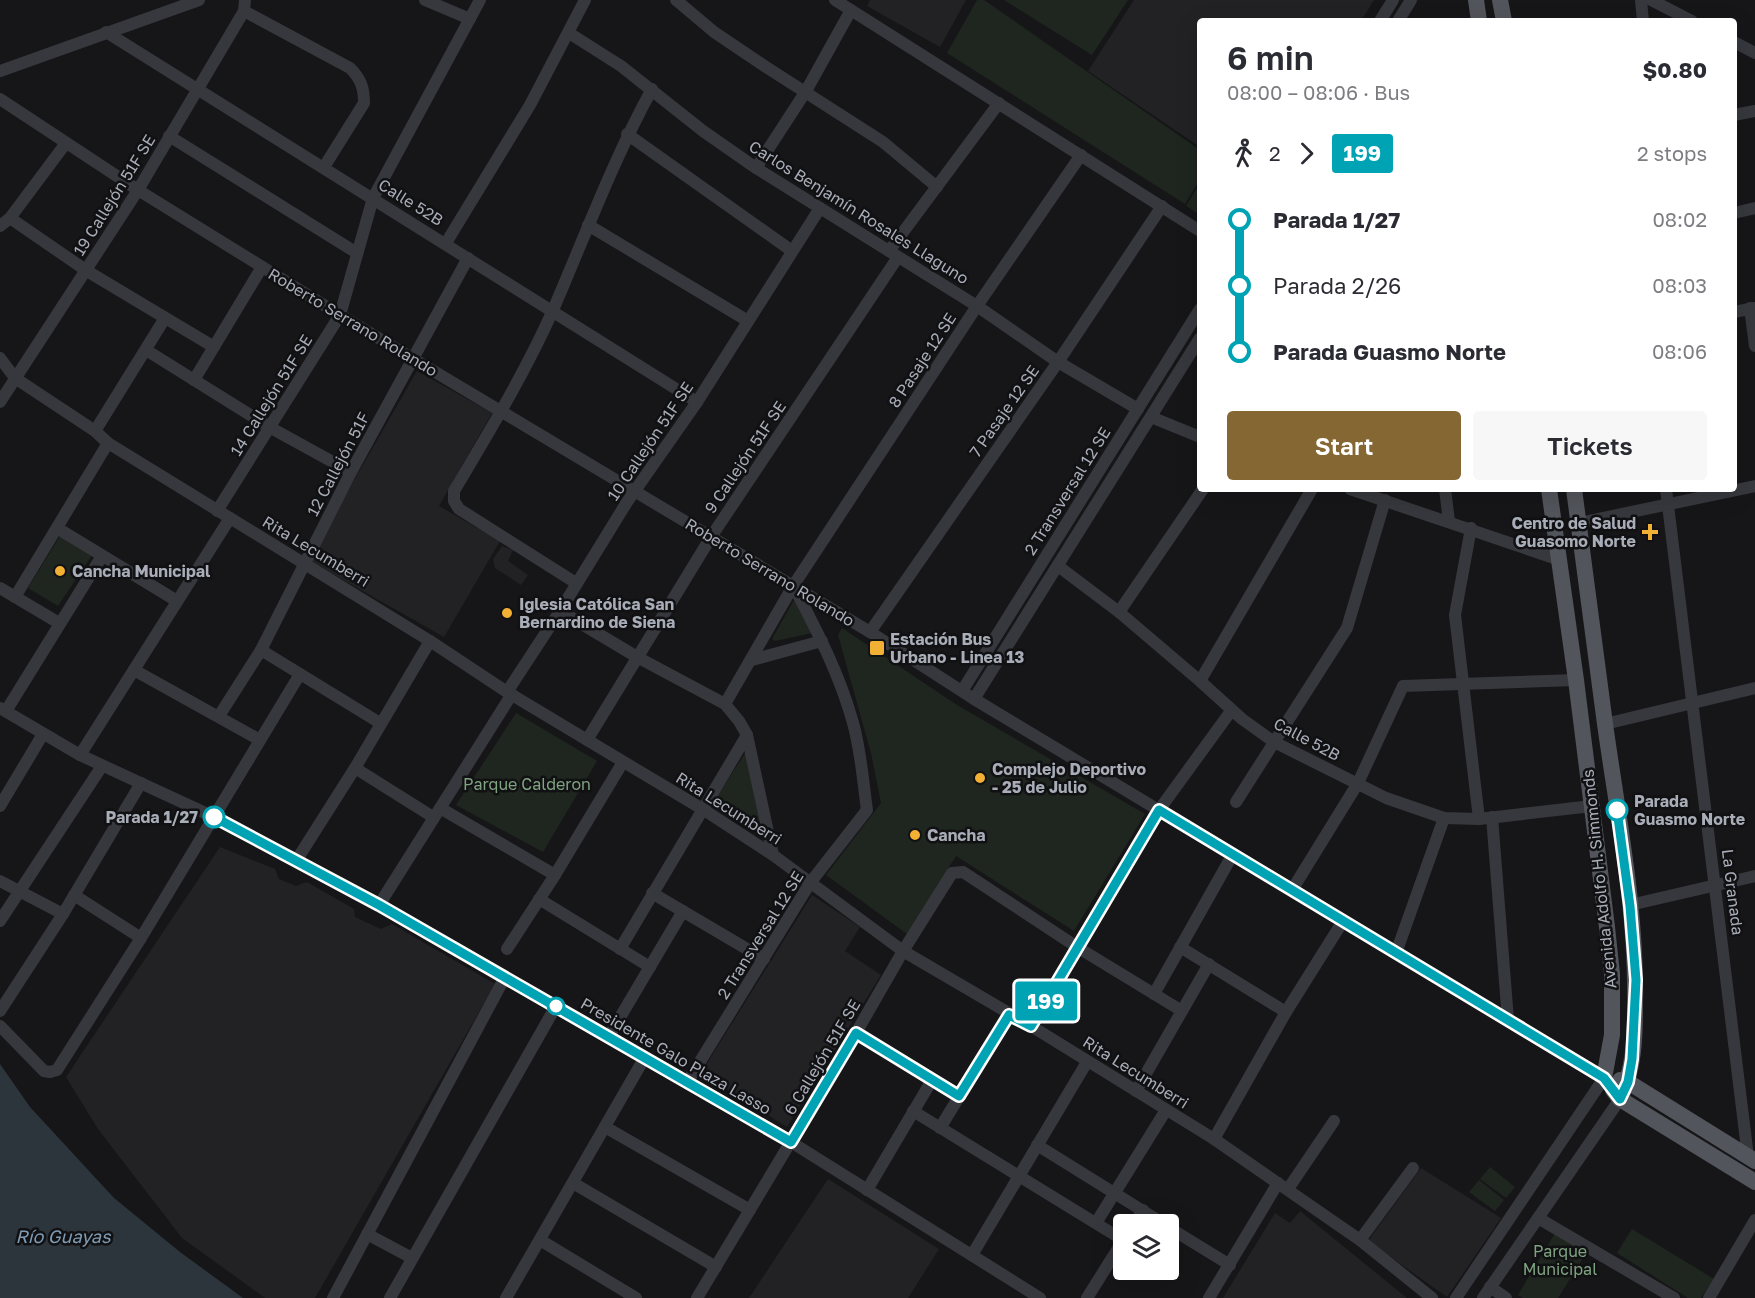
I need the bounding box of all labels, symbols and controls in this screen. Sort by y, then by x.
text: 6 min [1227,38,1314,77]
text: $0.80 [1643,56,1707,83]
text: 08:00 – 08:06 · Bus [1227,80,1410,104]
street label: 19 Callejón 51F SE [69,131,159,259]
street label: Carlos Benjamín Rosales Llaguno [745,136,973,288]
icon: walk [1227,137,1260,170]
icon: forward [1290,137,1323,170]
text: 199 [1344,140,1381,166]
text: 2 [1269,141,1281,165]
text: 2 stops [1637,141,1707,165]
street label: Calle 52B [375,174,447,230]
text: Parada 1/27 [1273,206,1400,233]
text: 08:02 [1652,207,1707,231]
street label: Roberto Serrano Rolando [265,263,441,381]
text: Parada 2/26 [1273,272,1401,299]
text: 08:03 [1652,273,1707,297]
street label: 8 Pasaje 12 SE [884,309,960,411]
street label: 14 Callejón 51F SE [226,331,316,459]
text: Parada Guasmo Norte [1273,338,1506,365]
text: 08:06 [1652,339,1707,363]
street label: 7 Pasaje 12 SE [965,361,1043,461]
street label: 10 Callejón 51F SE [603,378,697,504]
street label: 9 Callejón 51F SE [700,397,790,517]
street label: 12 Callejón 51F [302,409,374,519]
button: Start [1227,411,1461,480]
button: Tickets [1473,411,1707,480]
street label: 2 Transversal 12 SE [1020,423,1114,559]
street label: Rita Lecumberri [259,511,373,591]
street label: Roberto Serrano Rolando [682,513,858,631]
place label: Centro de Salud Guasomo Norte [1512,513,1636,551]
marker: Centro de Salud Guasomo Norte [1641,523,1659,541]
place label: Cancha Municipal [72,561,211,581]
marker: Cancha Municipal [53,564,67,578]
place label: Iglesia Católica San Bernardino de Siena [519,594,675,632]
marker: Iglesia Católica San Bernardino de Siena [500,606,514,620]
place label: Estación Bus Urbano - Linea 13 [890,629,1025,667]
marker: Estación Bus Urbano - Linea 13 [868,639,886,657]
street label: Calle 52B [1270,713,1344,765]
place label: Complejo Deportivo - 25 de Julio [992,759,1146,797]
street label: Rita Lecumberri [672,767,786,849]
street label: Avenida Adolfo H. Simmonds [1578,768,1620,990]
marker: Complejo Deportivo - 25 de Julio [973,771,987,785]
park label: Parque Calderon [463,774,591,794]
place label: Parada Guasmo Norte [1634,791,1745,829]
marker: Parada Guasmo Norte [1606,799,1628,821]
marker: Parada 1/27 [203,806,225,828]
place label: Parada 1/27 [105,807,198,827]
place label: Cancha [927,825,985,845]
marker: Cancha [908,828,922,842]
street label: La Granada [1718,848,1748,936]
street label: 2 Transversal 12 SE [713,867,807,1003]
line badge: 199 [1012,982,1080,1020]
text: 199 [1027,988,1065,1014]
street label: Presidente Galo Plaza Lasso [577,993,775,1119]
street label: 6 Callejón 51F SE [780,996,864,1118]
unlabelled marker [547,997,565,1015]
street label: Rita Lecumberri [1079,1031,1193,1113]
map controls [1113,1214,1179,1280]
button: layers [1113,1214,1179,1280]
water label: Río Guayas [15,1225,112,1247]
park label: Parque Municipal [1523,1241,1597,1279]

